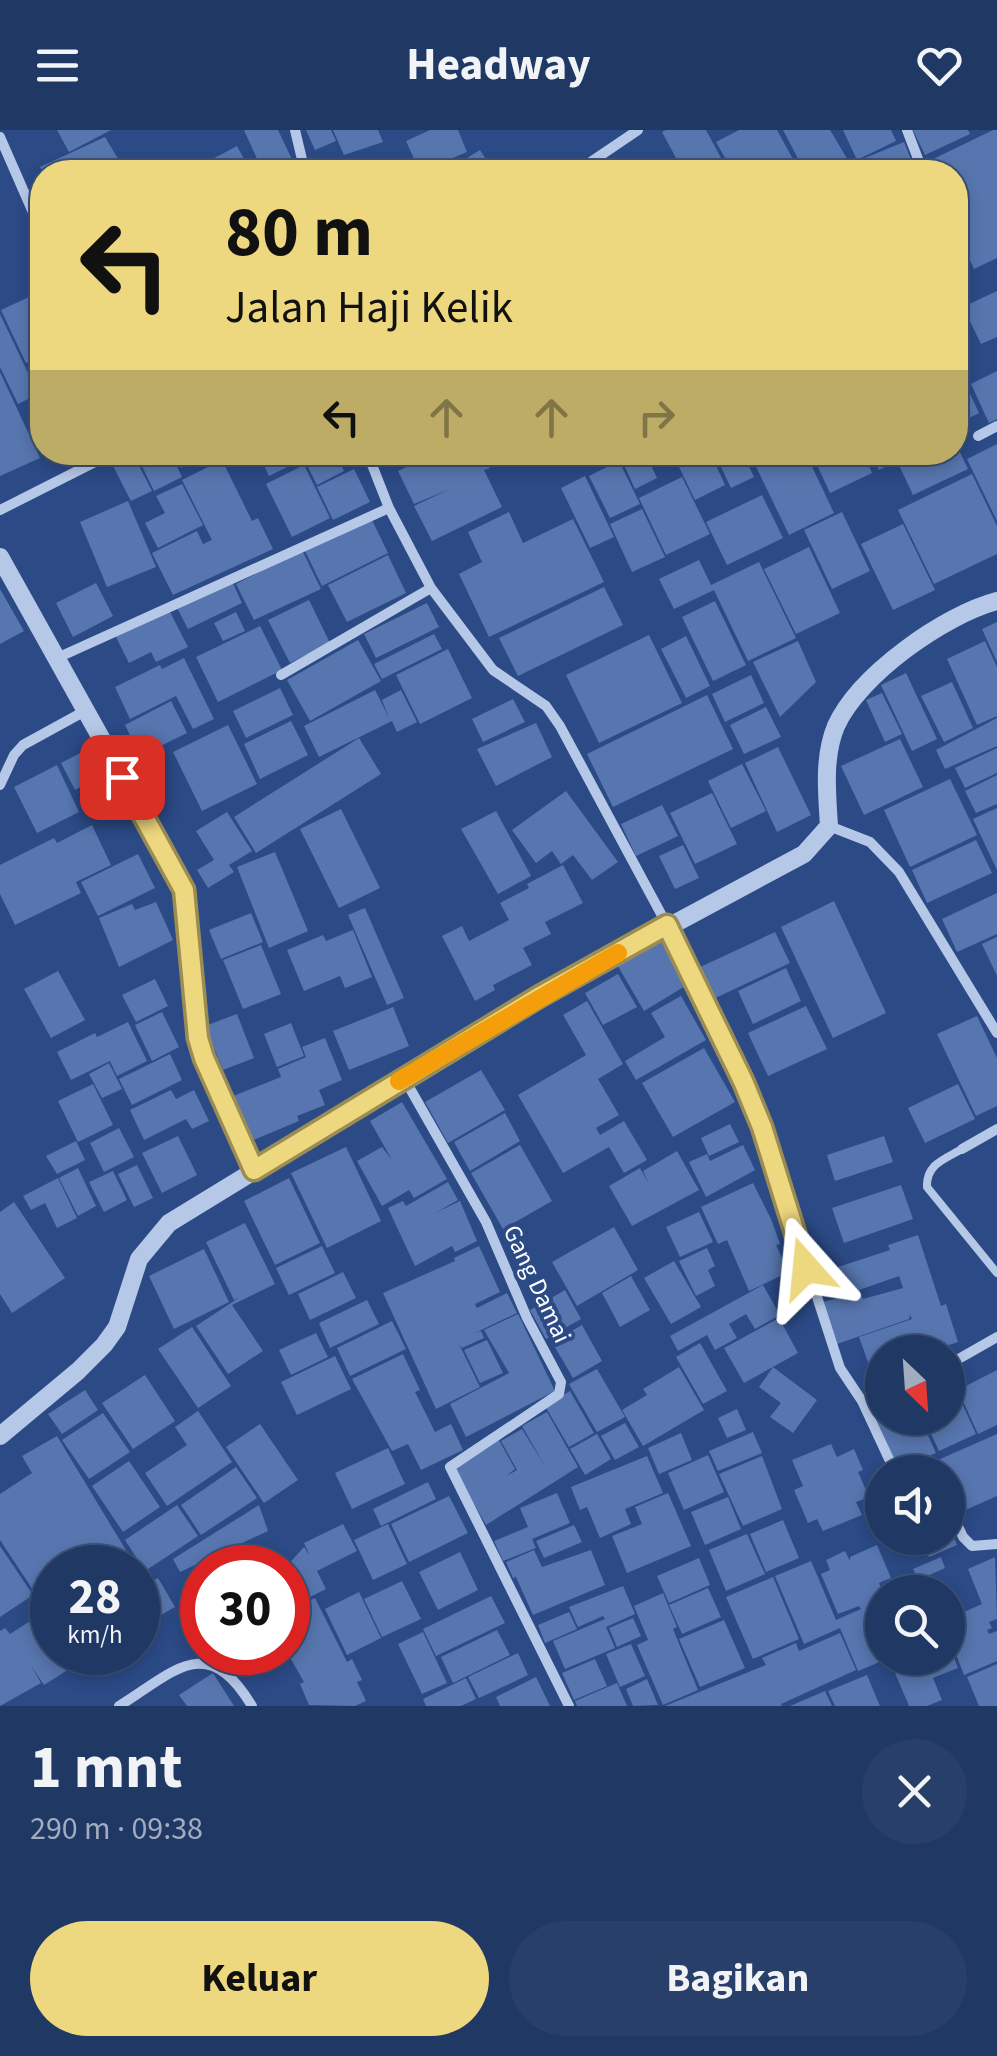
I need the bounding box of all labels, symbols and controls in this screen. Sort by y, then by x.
text: Headway [406,33,591,97]
icon: menu [30,38,85,93]
icon: heart [912,38,967,93]
text: 80 m [225,183,373,283]
icon: left [60,200,190,330]
text: Jalan Haji Kelik [225,276,513,340]
icon: left [314,390,369,445]
icon: ahead [419,390,474,445]
icon: ahead [524,390,579,445]
icon: right [629,390,684,445]
pin [80,735,165,820]
icon: arrive [95,750,150,805]
position arrow [754,1216,858,1320]
street label: Gang Damai [494,1219,580,1349]
north arrow [865,1335,965,1435]
map controls [865,1335,965,1675]
button: sound [865,1455,965,1555]
speed limit sign: 30 [180,1545,310,1675]
text: 28 [69,1562,121,1633]
button: search [865,1575,965,1675]
text: km/h [67,1617,123,1653]
text: 1 mnt [30,1726,182,1811]
button: close [862,1739,967,1844]
text: 290 m · 09:38 [30,1806,203,1852]
button: Keluar [30,1921,489,2036]
button: Bagikan [509,1921,967,2036]

